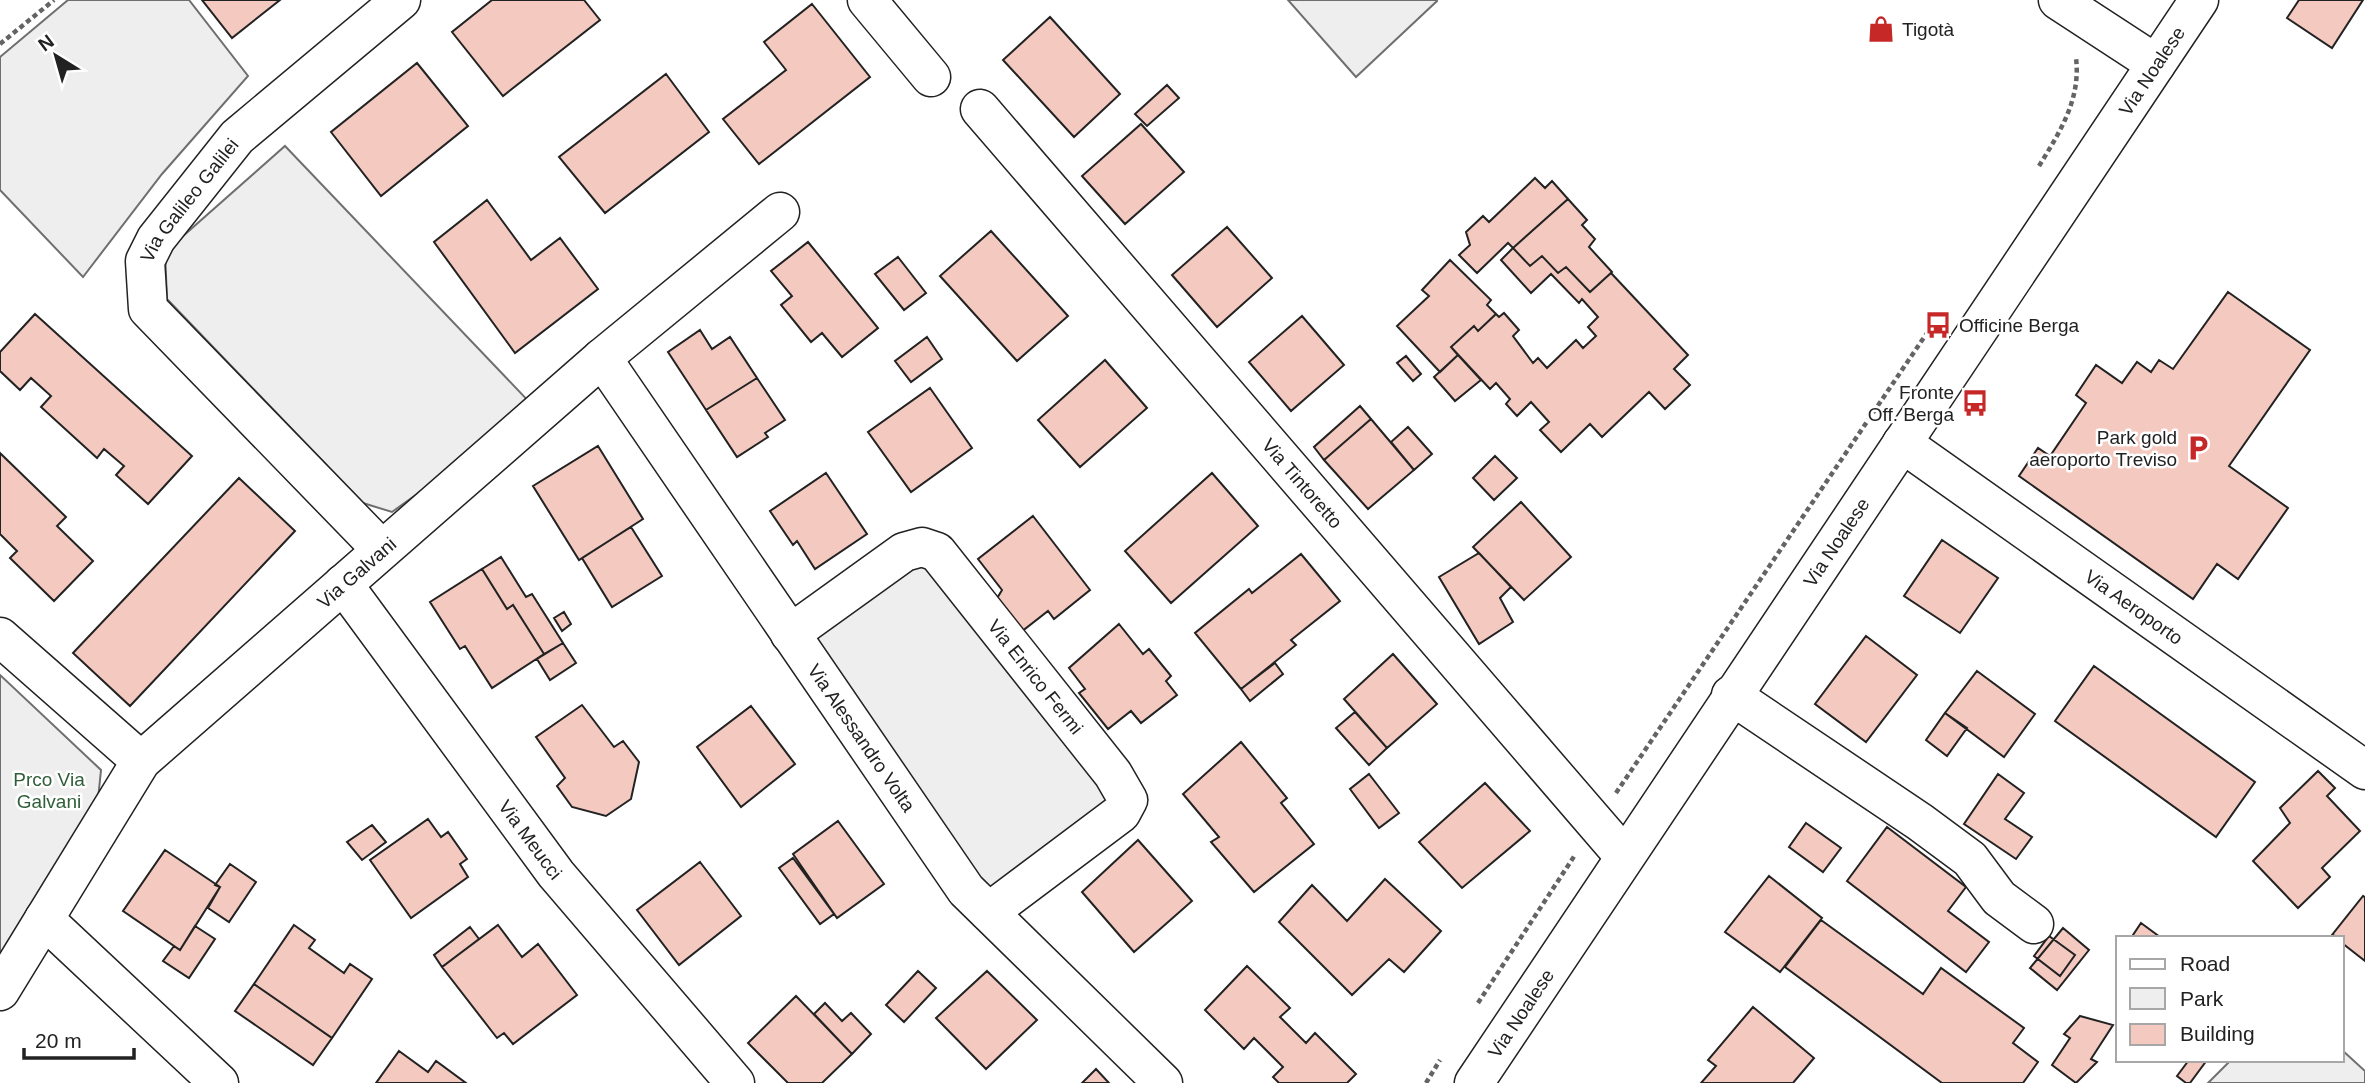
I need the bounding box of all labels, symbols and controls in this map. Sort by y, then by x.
shop icon: Tigotà [1866,14,1896,44]
place label: Tigotà [1902,19,1955,40]
north arrow [21,21,91,91]
street label: Via Noalese [2114,23,2189,119]
text: N [34,30,58,55]
street label: Via Galileo Galilei [136,134,242,265]
bus stop icon: Officine Berga [1923,310,1953,340]
place label: Officine Berga [1959,315,2079,336]
place label: Fronte Off. Berga [1868,382,1954,425]
bus stop icon: Fronte Off. Berga [1960,388,1990,418]
place label: Park gold aeroporto Treviso [2029,427,2177,470]
parking icon: Park gold aeroporto Treviso [2183,433,2213,463]
street label: Via Tintoretto [1258,434,1347,532]
street label: Via Noalese [1799,494,1873,590]
street label: Via Galvani [313,533,400,612]
street label: Via Aeroporto [2081,565,2187,649]
street label: Via Enrico Fermi [984,615,1088,738]
street label: Via Alessandro Volta [804,660,920,816]
park label: Prco Via Galvani [13,769,85,812]
street label: Via Meucci [495,796,566,883]
legend [2116,936,2344,1062]
text: Road [2180,952,2230,975]
street label: Via Noalese [1484,965,1558,1062]
text: Park [2180,987,2224,1010]
scale bar [24,1016,135,1060]
text: Building [2180,1022,2255,1045]
text: 20 m [35,1029,82,1052]

